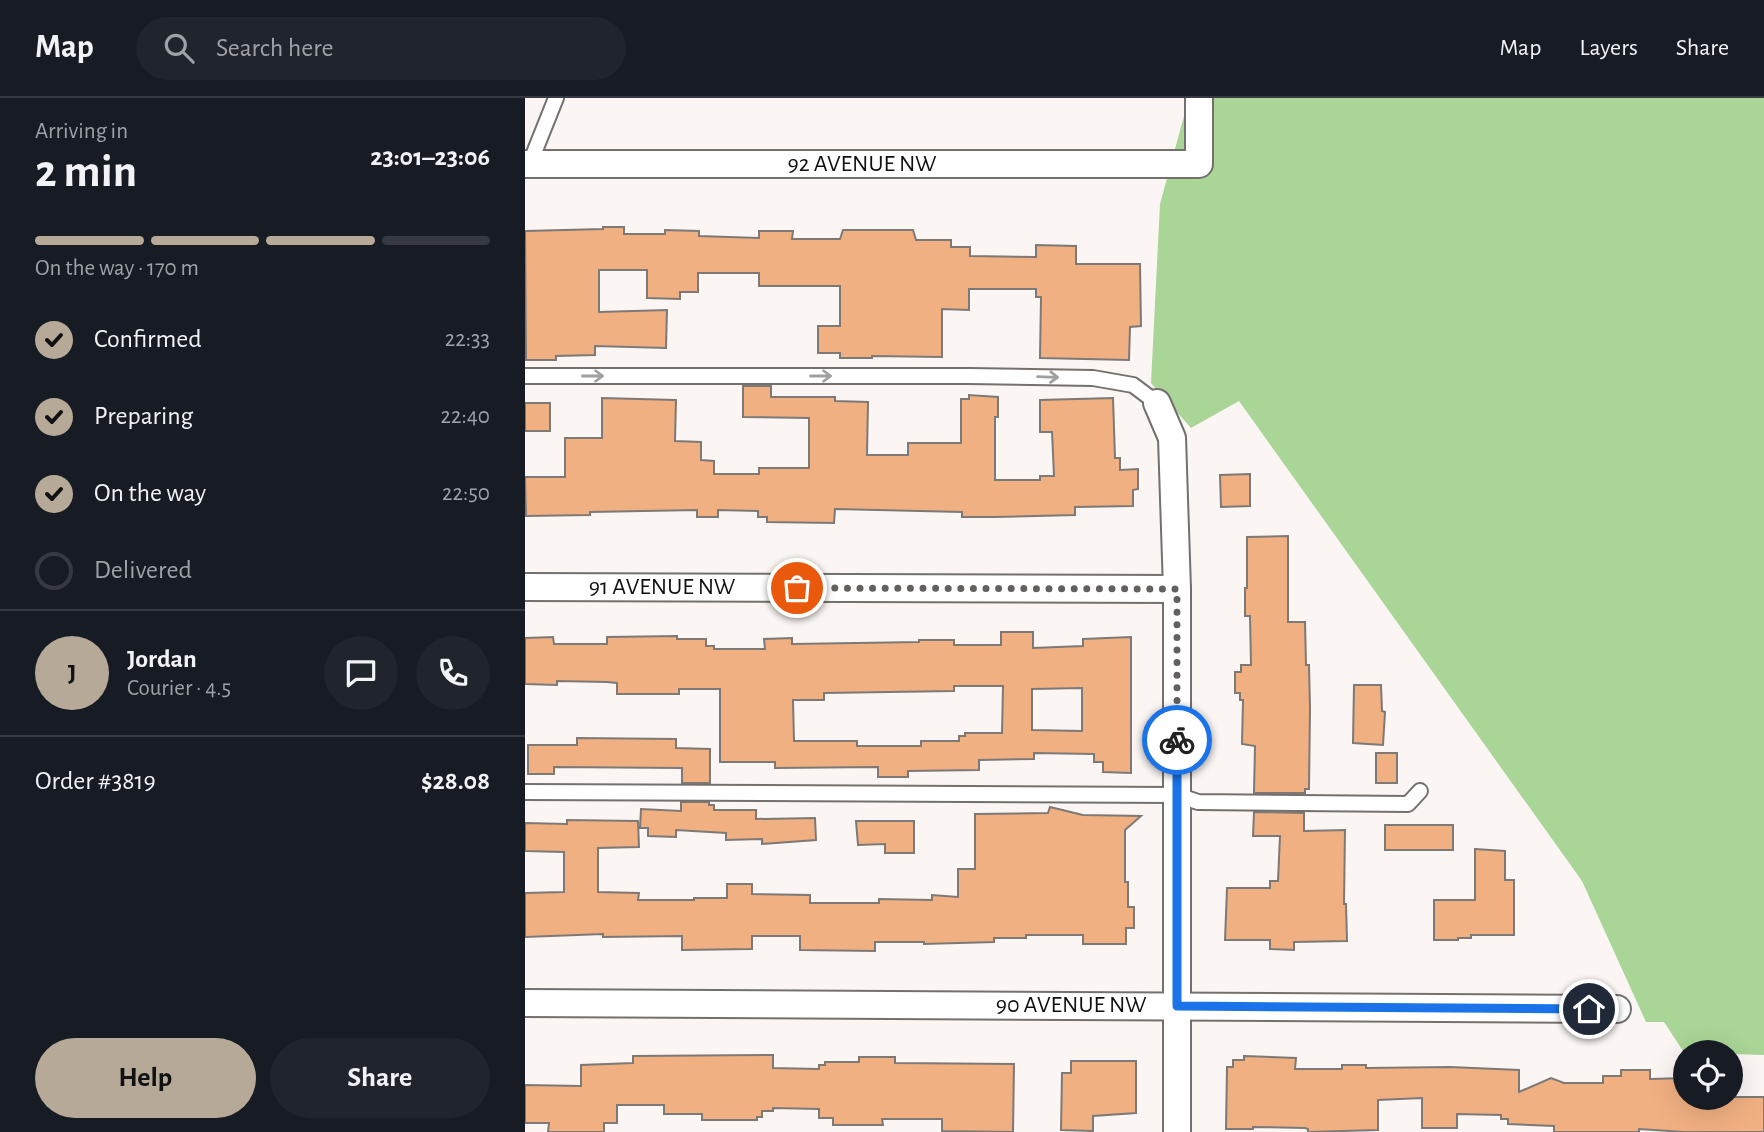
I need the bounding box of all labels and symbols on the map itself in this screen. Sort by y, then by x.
street label: 92 AVENUE NW [788,152,937,176]
one-way arrow [581,369,604,383]
one-way arrow [809,369,832,383]
one-way arrow [1036,370,1059,383]
pin [767,558,827,618]
street label: 91 AVENUE NW [589,575,736,599]
courier [1142,705,1212,775]
pin [1559,979,1619,1039]
street label: 90 AVENUE NW [996,993,1147,1017]

